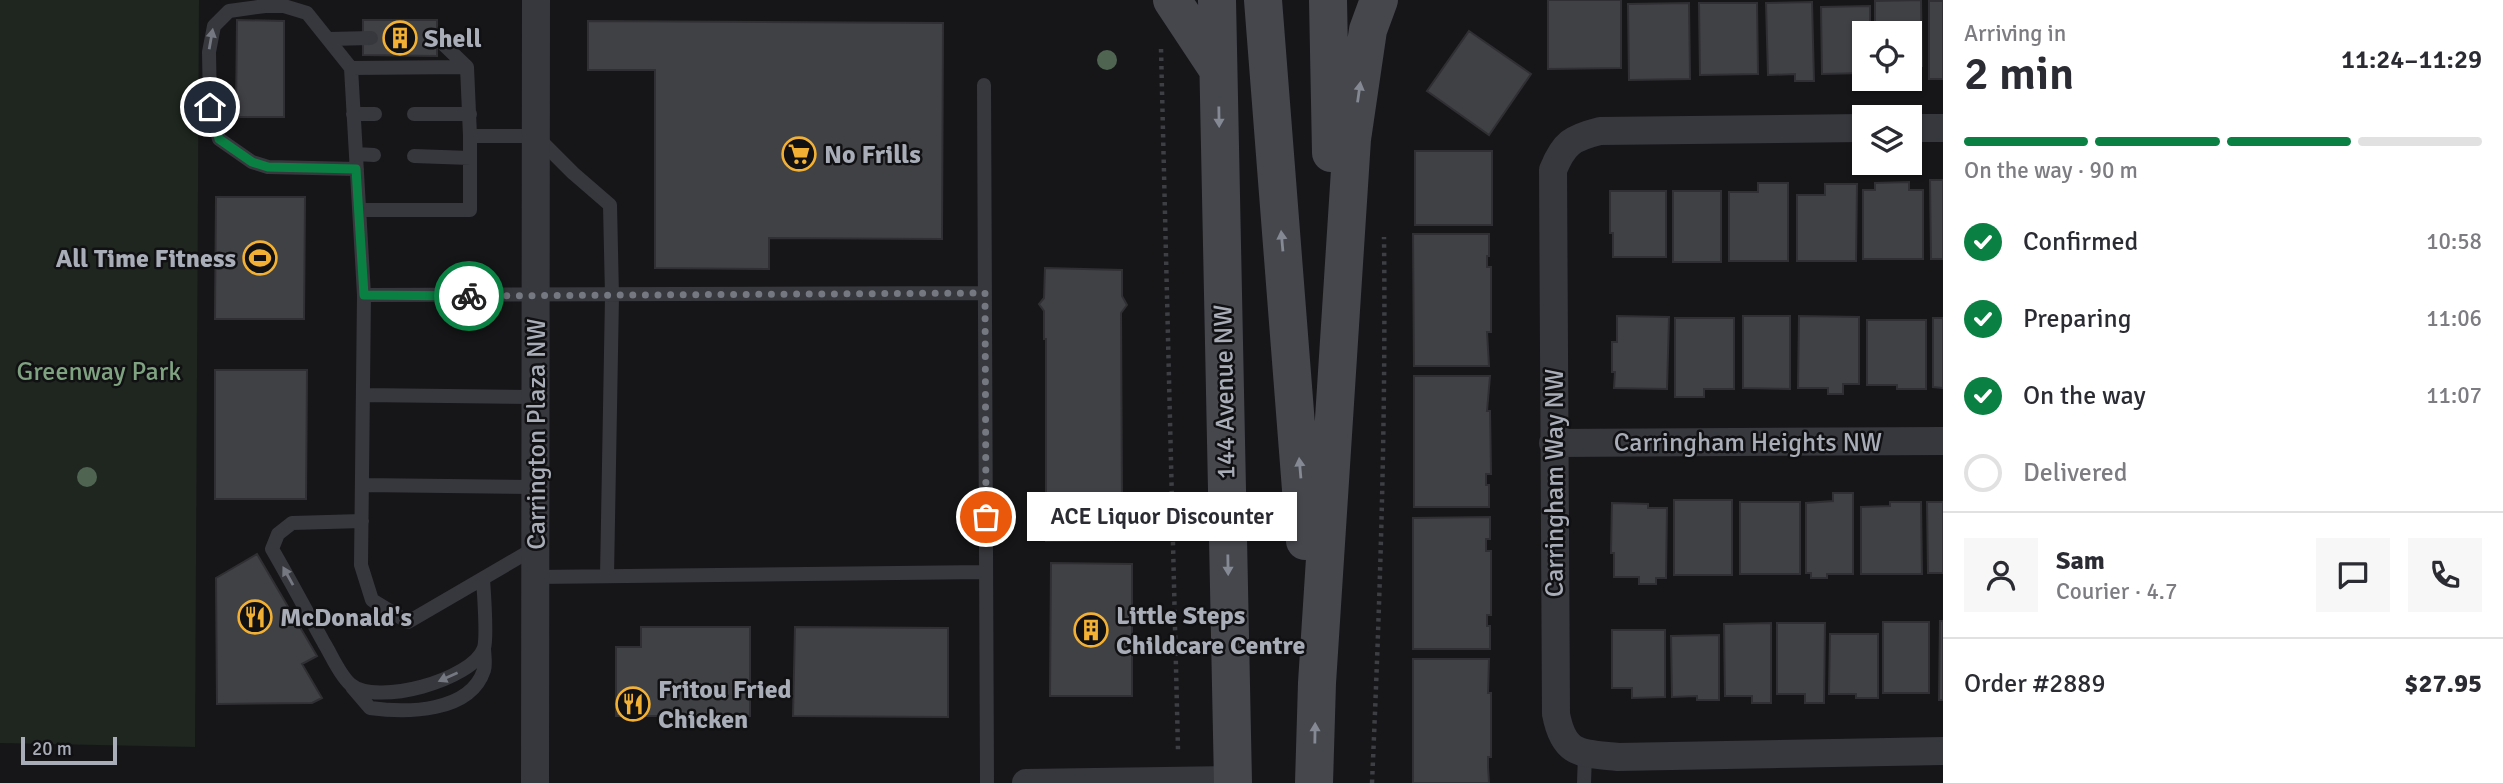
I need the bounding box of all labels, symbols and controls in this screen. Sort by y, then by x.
building icon: Shell [381,19,419,57]
text: Arriving in [1964,19,2066,48]
map controls [1852,21,1922,175]
button: locate [1852,21,1922,91]
place label: Shell [424,23,482,55]
one-way arrow [206,28,217,50]
text: 11:24–11:29 [2341,44,2482,76]
text: 2 min [1964,46,2074,102]
pin [180,77,240,137]
one-way arrow [1354,81,1365,103]
icon: home [191,88,229,126]
button: layers [1852,105,1922,175]
one-way arrow [1213,106,1224,128]
supermarket icon: No Frills [780,135,818,173]
place label: No Frills [824,139,921,171]
text: On the way · 90 m [1964,156,2138,185]
icon: check [1964,223,2002,261]
text: Confirmed [2023,226,2138,258]
text: 10:58 [2426,227,2482,256]
one-way arrow [1276,230,1287,252]
sports icon: All Time Fitness [241,239,279,277]
place label: All Time Fitness [56,243,236,275]
courier [434,261,504,331]
icon: bike [450,277,488,315]
icon: check [1964,300,2002,338]
text: Preparing [2023,303,2131,335]
street label: 144 Avenue NW [1207,304,1243,480]
text: 11:06 [2426,304,2482,333]
street label: Carrington Plaza NW [521,318,553,550]
park label: Greenway Park [17,356,181,388]
street label: Carringham Way NW [1539,369,1571,597]
icon: check [1964,377,2002,415]
text: On the way [2023,380,2146,412]
text: 11:07 [2426,381,2482,410]
street label: Carringham Heights NW [1614,427,1882,459]
one-way arrow [1294,457,1305,479]
text: Delivered [2023,457,2128,489]
pin [956,487,1016,547]
callout: ACE Liquor Discounter [1028,492,1298,542]
icon: bag [967,498,1005,536]
text: ACE Liquor Discounter [1050,502,1274,531]
button: person [1964,538,2038,612]
button: chat [2316,538,2390,612]
button: phone [2408,538,2482,612]
text: Sam [2056,545,2105,577]
one-way arrow [1222,554,1234,576]
one-way arrow [282,567,294,586]
text: Courier · 4.7 [2056,577,2177,606]
restaurant icon: McDonald's [236,598,274,636]
place label: Little Steps Childcare Centre [1116,600,1305,662]
place label: McDonald's [280,602,412,634]
building icon: Little Steps Childcare Centre [1072,611,1110,649]
text: Order #2889 [1964,668,2105,700]
text: $27.95 [2404,668,2482,700]
one-way arrow [438,671,458,683]
place label: Fritou Fried Chicken [658,674,792,736]
restaurant icon: Fritou Fried Chicken [614,685,652,723]
one-way arrow [1310,722,1321,744]
scale bar [21,734,117,766]
text: 20 m [32,737,72,761]

